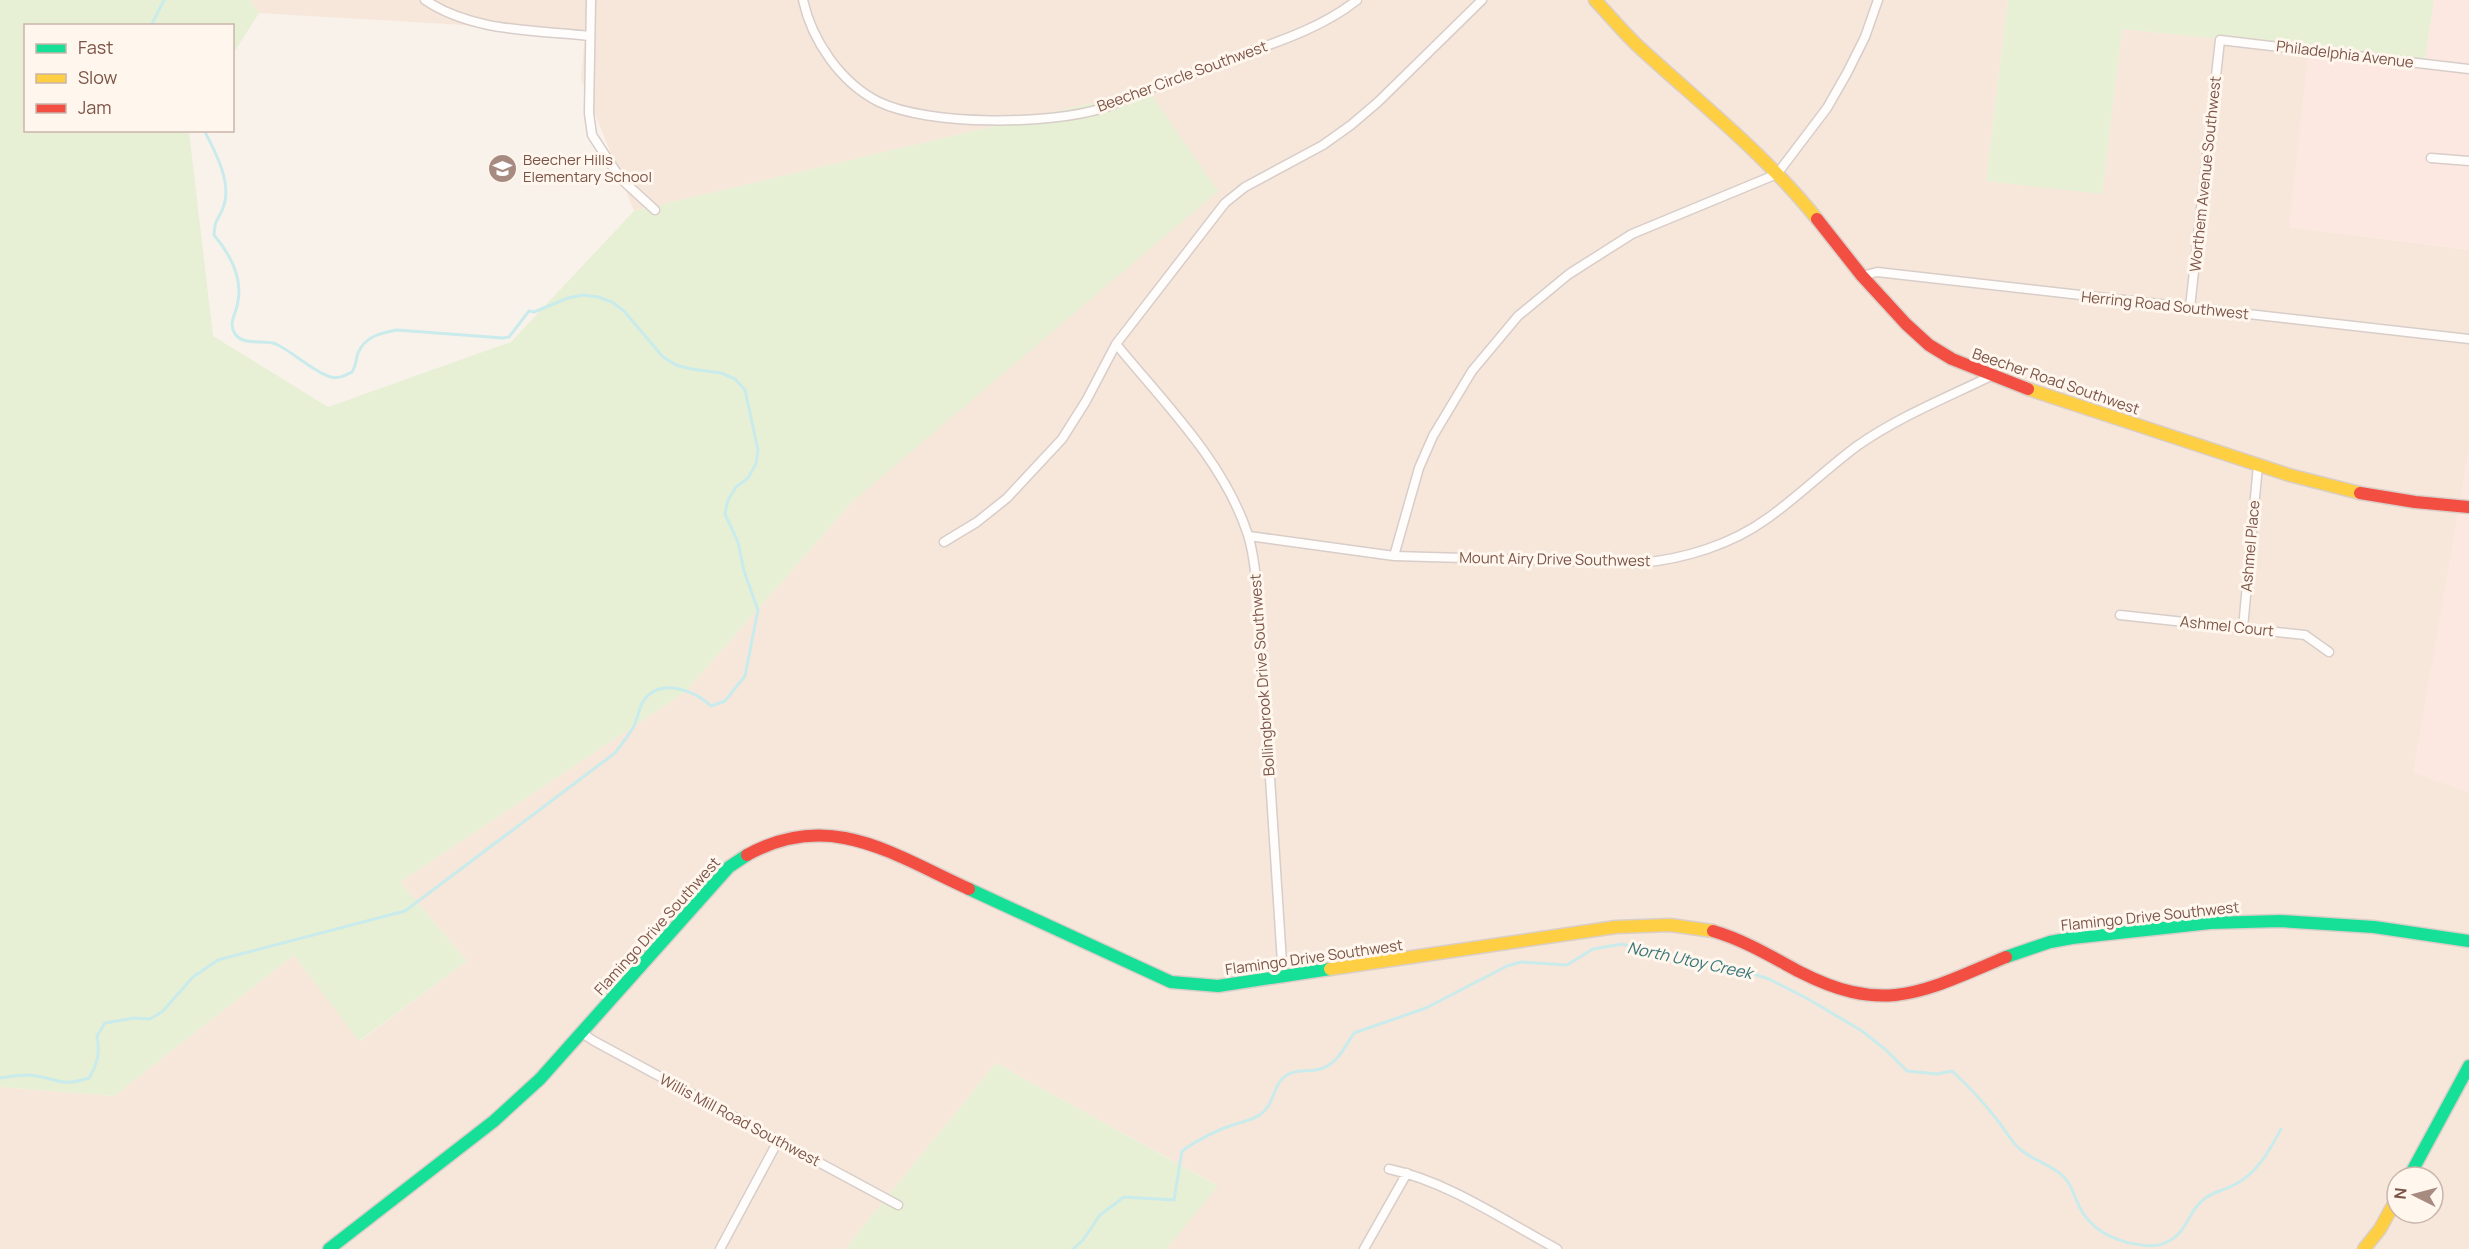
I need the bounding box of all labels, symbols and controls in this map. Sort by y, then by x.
legend [24,24,234,132]
text: Fast [78,35,113,59]
street label: Beecher Circle Southwest [1094,35,1270,117]
street label: Philadelphia Avenue [2275,35,2415,73]
text: Slow [78,65,118,89]
street label: Worthem Avenue Southwest [2184,75,2226,273]
text: Jam [78,95,112,119]
place label: Beecher Hills Elementary School [523,149,652,187]
school or university icon: Beecher Hills Elementary School [486,152,518,184]
street label: Herring Road Southwest [2080,286,2250,324]
street label: Beecher Road Southwest [1970,343,2142,419]
street label: Ashmel Place [2236,499,2264,593]
street label: Mount Airy Drive Southwest [1459,547,1651,571]
street label: Bollingbrook Drive Southwest [1244,573,1280,777]
street label: Ashmel Court [2179,611,2275,641]
street label: Flamingo Drive Southwest [589,852,725,1000]
street label: Flamingo Drive Southwest [2060,896,2240,936]
street label: Flamingo Drive Southwest [1224,934,1404,980]
water label: North Utoy Creek [1626,936,1756,984]
street label: Willis Mill Road Southwest [656,1069,824,1171]
north arrow [2385,1165,2445,1225]
text: N [2389,1187,2412,1200]

